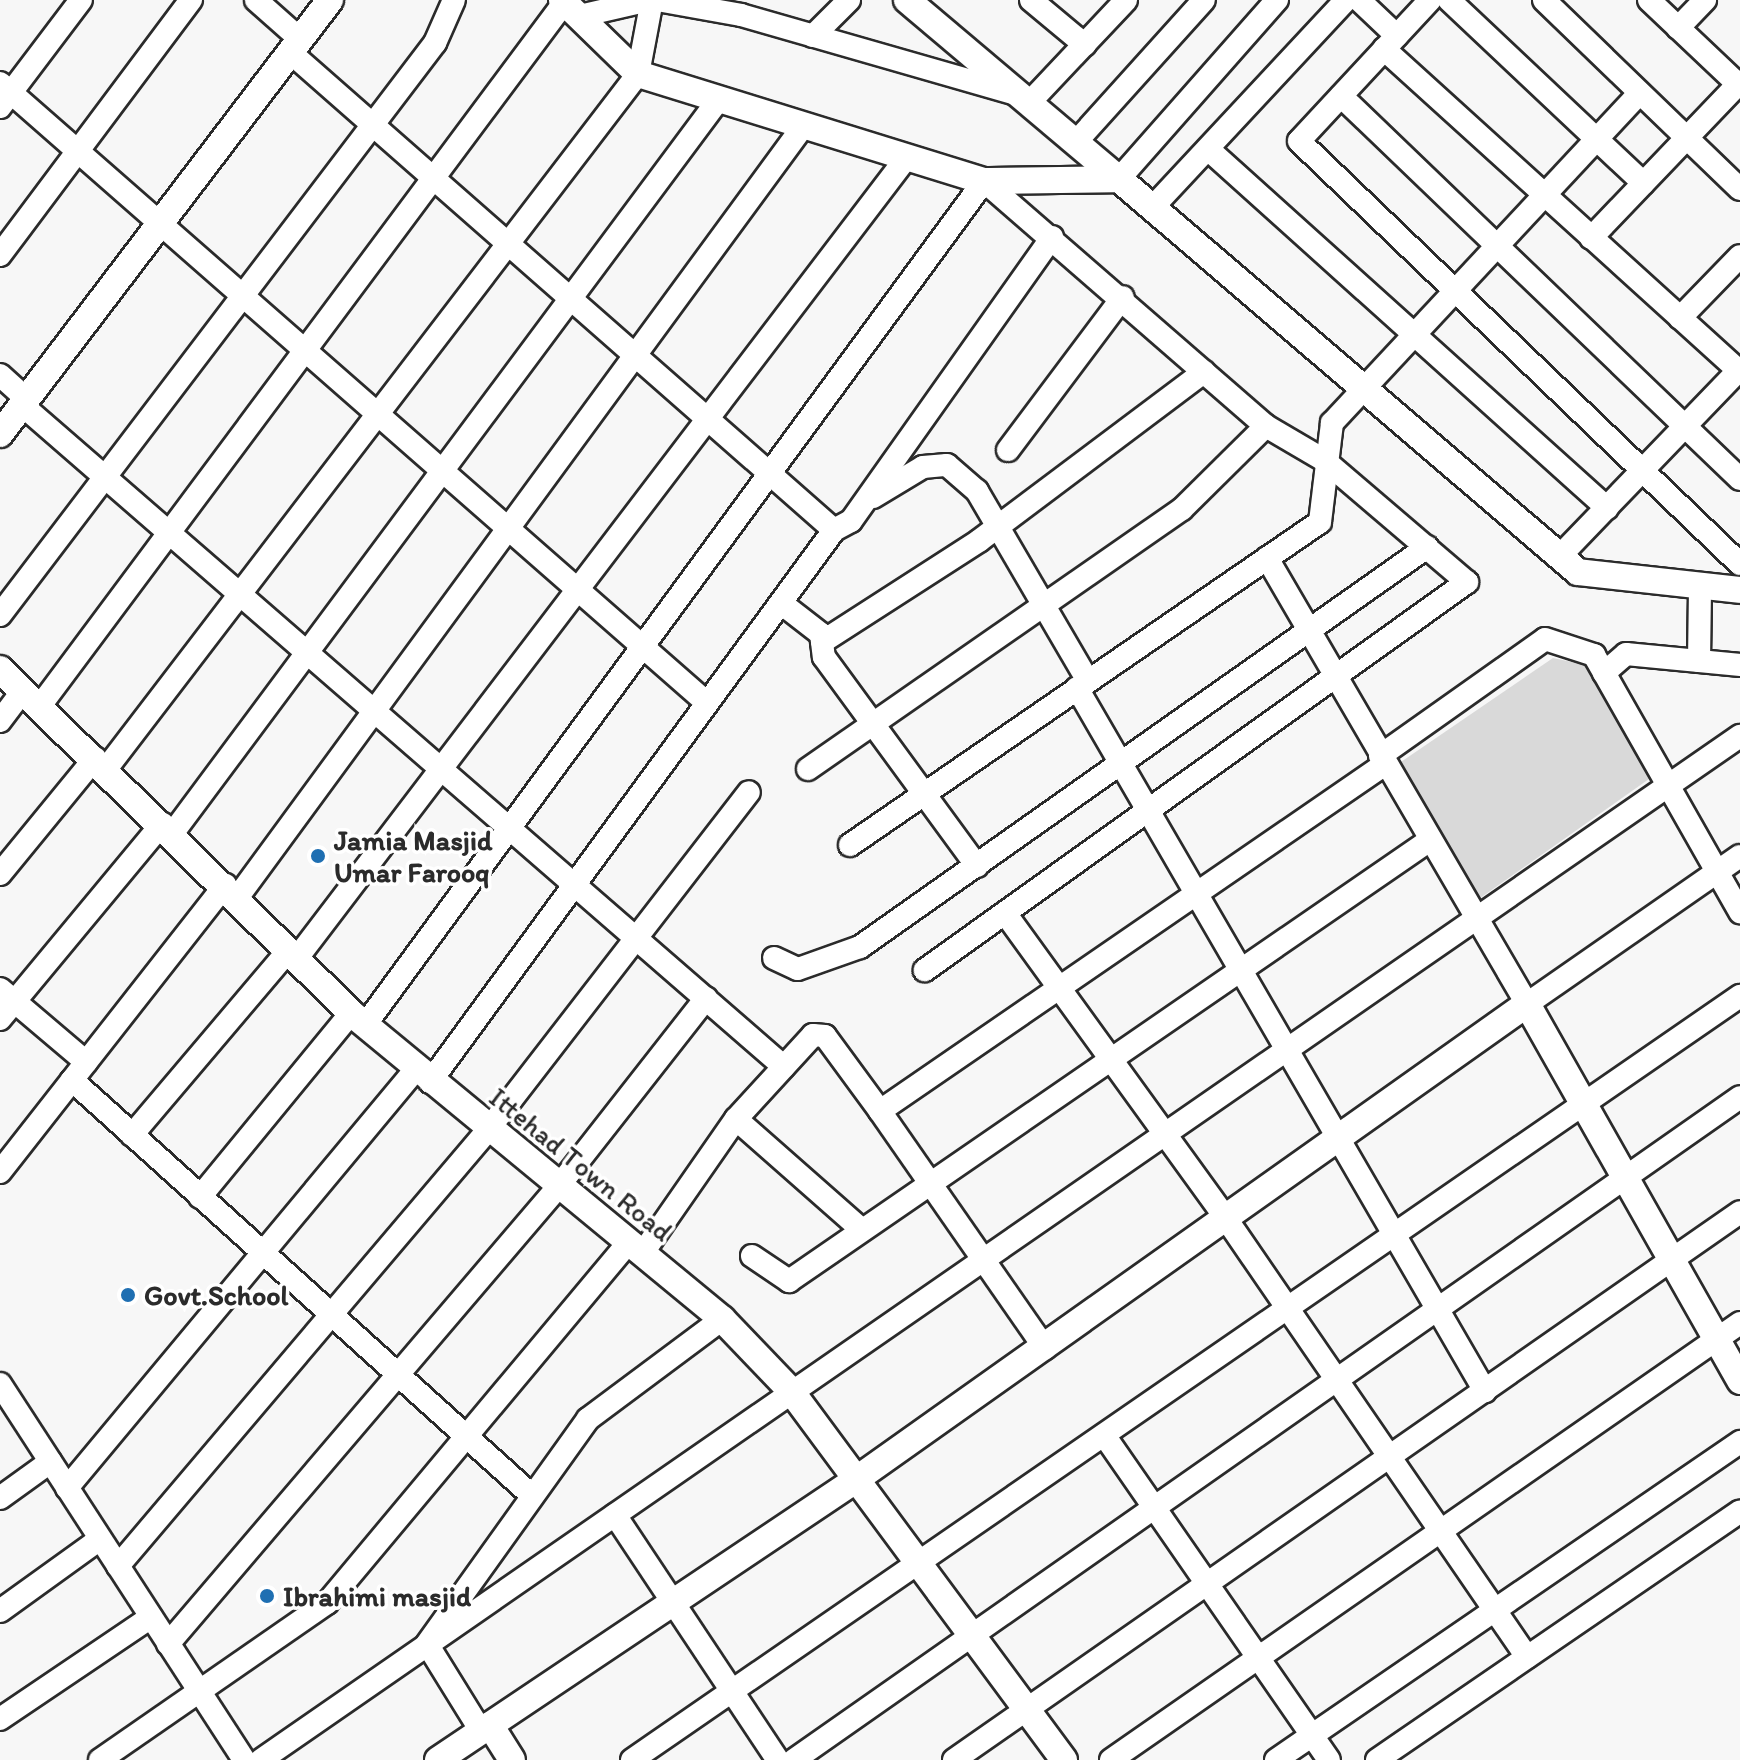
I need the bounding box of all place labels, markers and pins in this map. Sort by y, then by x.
place label: Jamia Masjid Umar Farooq [334,823,492,889]
marker: Jamia Masjid Umar Farooq [309,847,327,865]
place label: Govt.School [144,1278,288,1312]
marker: Govt.School [119,1286,137,1304]
place label: Ibrahimi masjid [283,1579,472,1613]
marker: Ibrahimi masjid [258,1587,276,1605]

